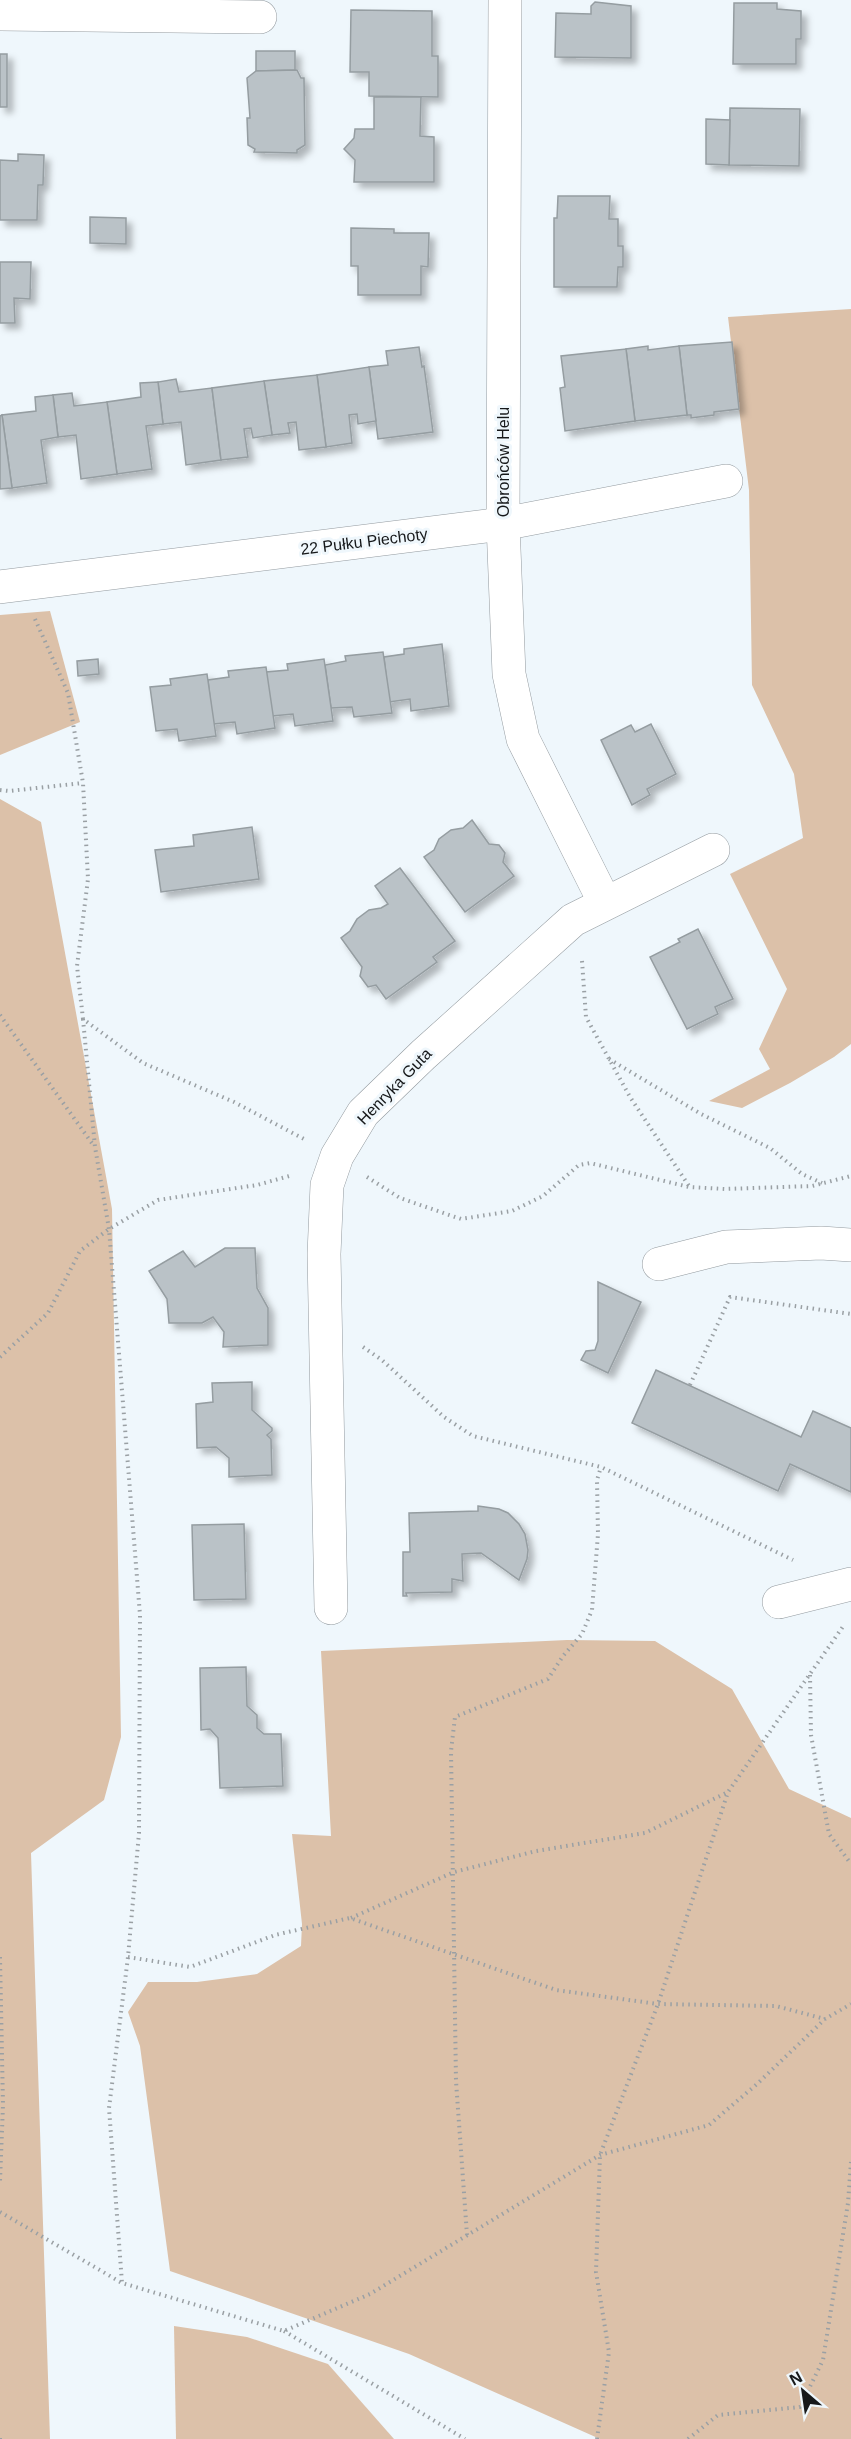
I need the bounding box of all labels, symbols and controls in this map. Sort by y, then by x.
street label: Obrońców Helu [495,407,512,517]
street label: 22 Pułku Piechoty [299,525,429,558]
street label: Henryka Guta [354,1045,435,1128]
north arrow [773,2361,833,2421]
text: N [787,2368,805,2389]

